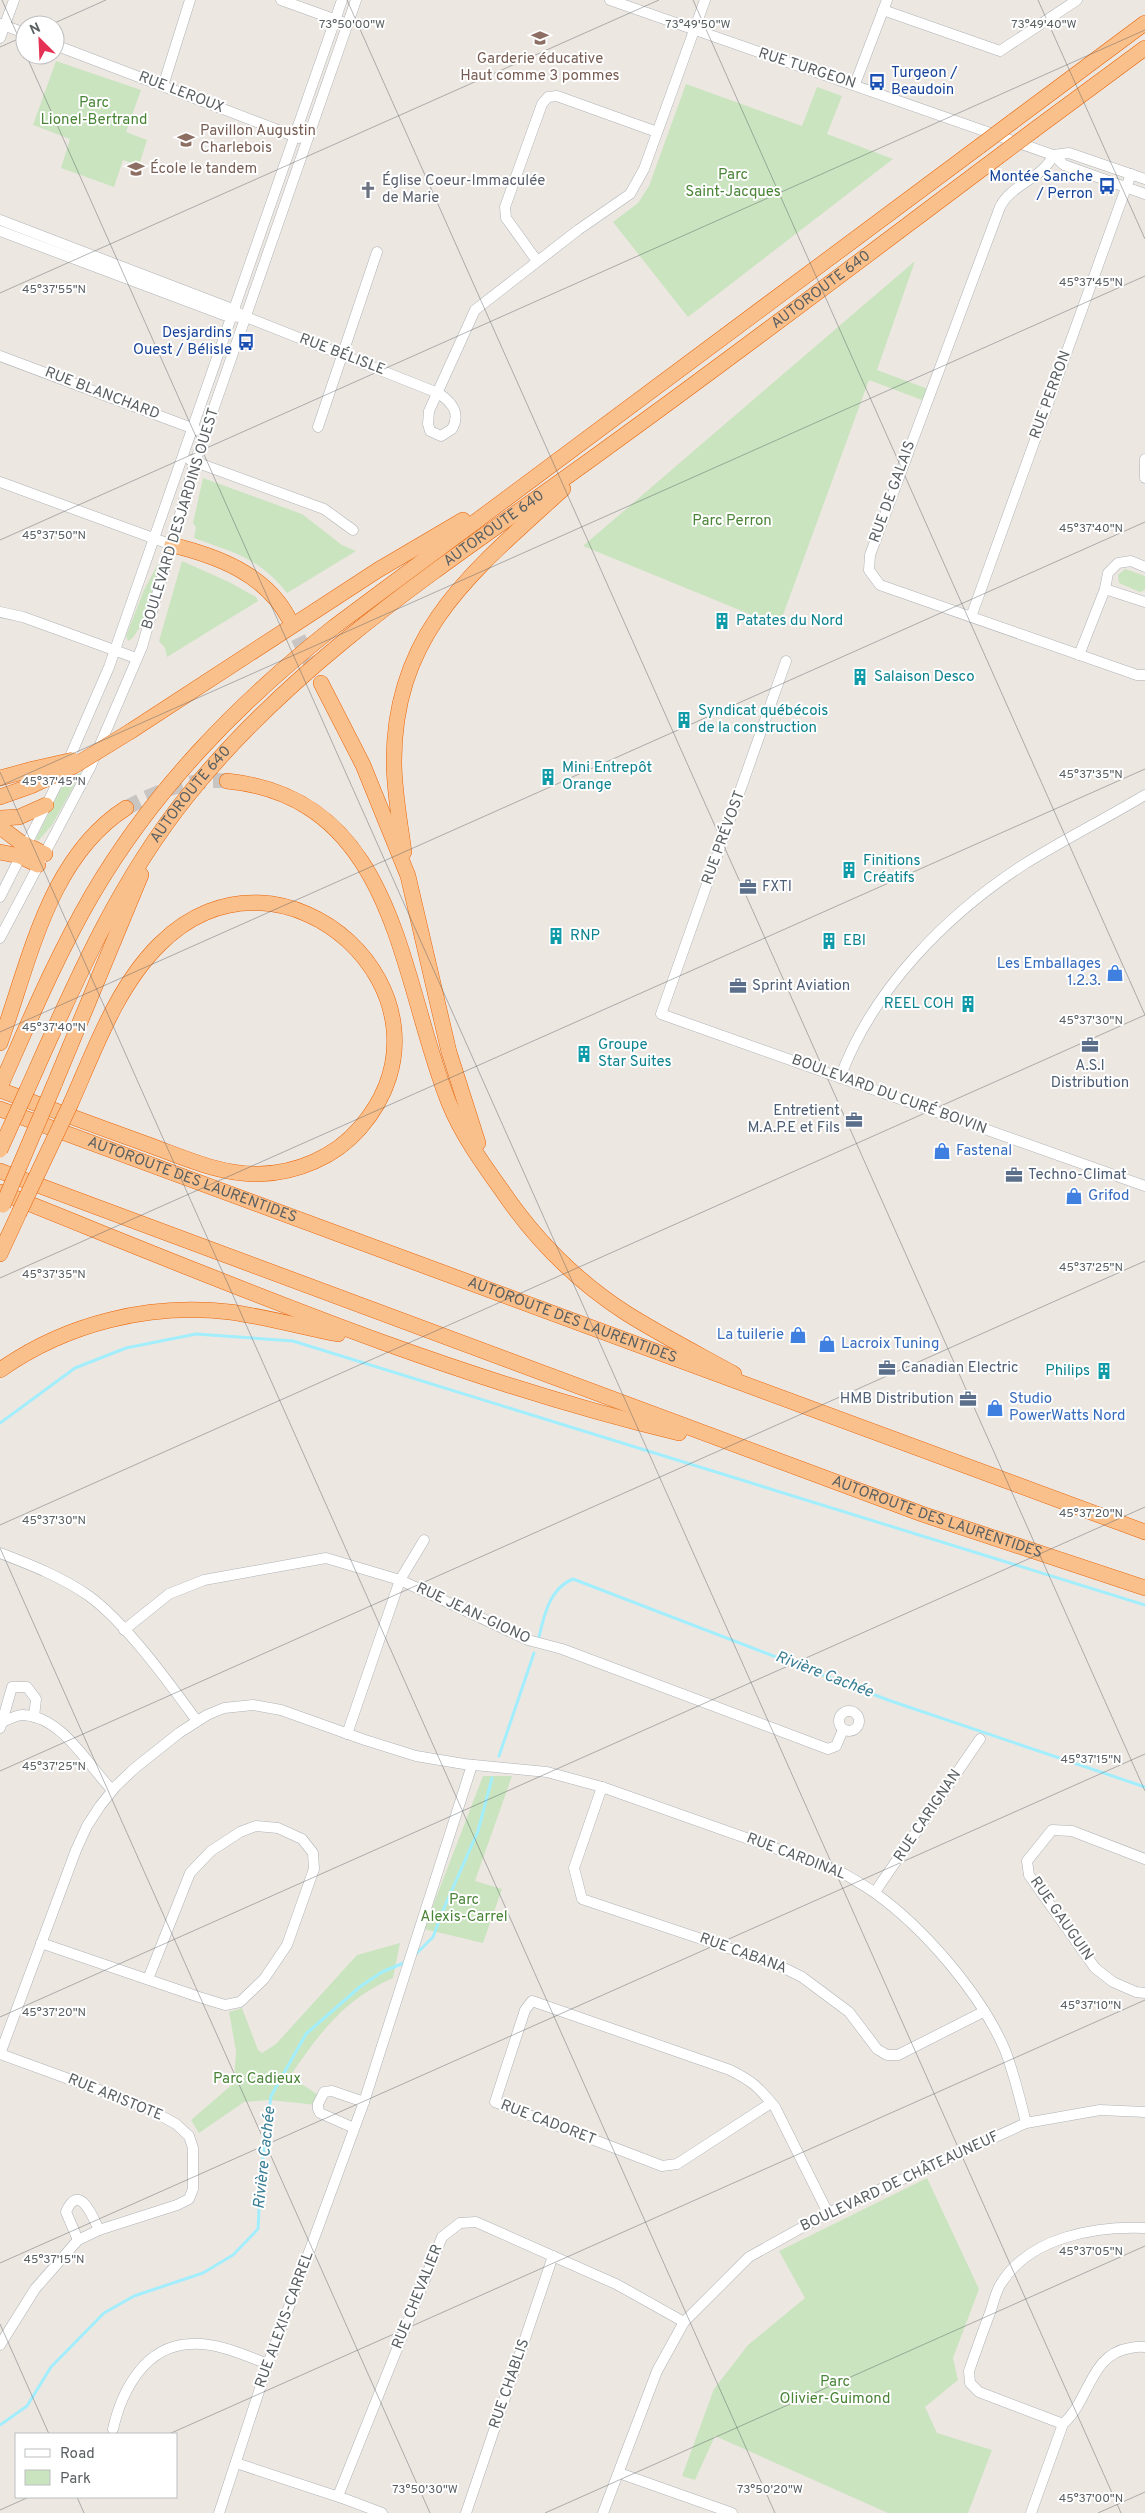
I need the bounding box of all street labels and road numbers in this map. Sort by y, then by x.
street label: RUE TURGEON [756,44,858,94]
street label: RUE LEROUX [136,68,226,118]
street label: AUTOROUTE 640 [768,246,874,333]
street label: RUE BÉLISLE [296,329,388,380]
street label: RUE PERRON [1026,348,1076,442]
street label: RUE BLANCHARD [42,363,162,425]
street label: BOULEVARD DESJARDINS OUEST [138,406,224,632]
street label: RUE DE GALAIS [866,438,920,546]
street label: AUTOROUTE 640 [440,486,548,571]
street label: AUTOROUTE 640 [146,742,235,847]
street label: RUE PRÉVOST [697,788,750,888]
street label: BOULEVARD DU CURÉ BOIVIN [789,1050,990,1139]
street label: AUTOROUTE DES LAURENTIDES [85,1133,300,1227]
street label: AUTOROUTE DES LAURENTIDES [465,1273,680,1368]
street label: AUTOROUTE DES LAURENTIDES [829,1472,1045,1563]
street label: RUE JEAN-GIONO [413,1579,533,1649]
street label: RUE CARIGNAN [890,1766,966,1866]
street label: RUE CARDINAL [744,1829,848,1885]
street label: RUE GAUGUIN [1025,1873,1097,1965]
street label: RUE CABANA [697,1929,789,1979]
street label: RUE ARISTOTE [65,2070,165,2126]
street label: RUE CADORET [498,2096,598,2150]
street label: BOULEVARD DE CHÂTEAUNEUF [797,2127,1002,2237]
street label: RUE CHEVALIER [388,2242,448,2352]
street label: RUE ALEXIS-CARREL [251,2249,319,2391]
street label: RUE CHABLIS [486,2337,534,2431]

